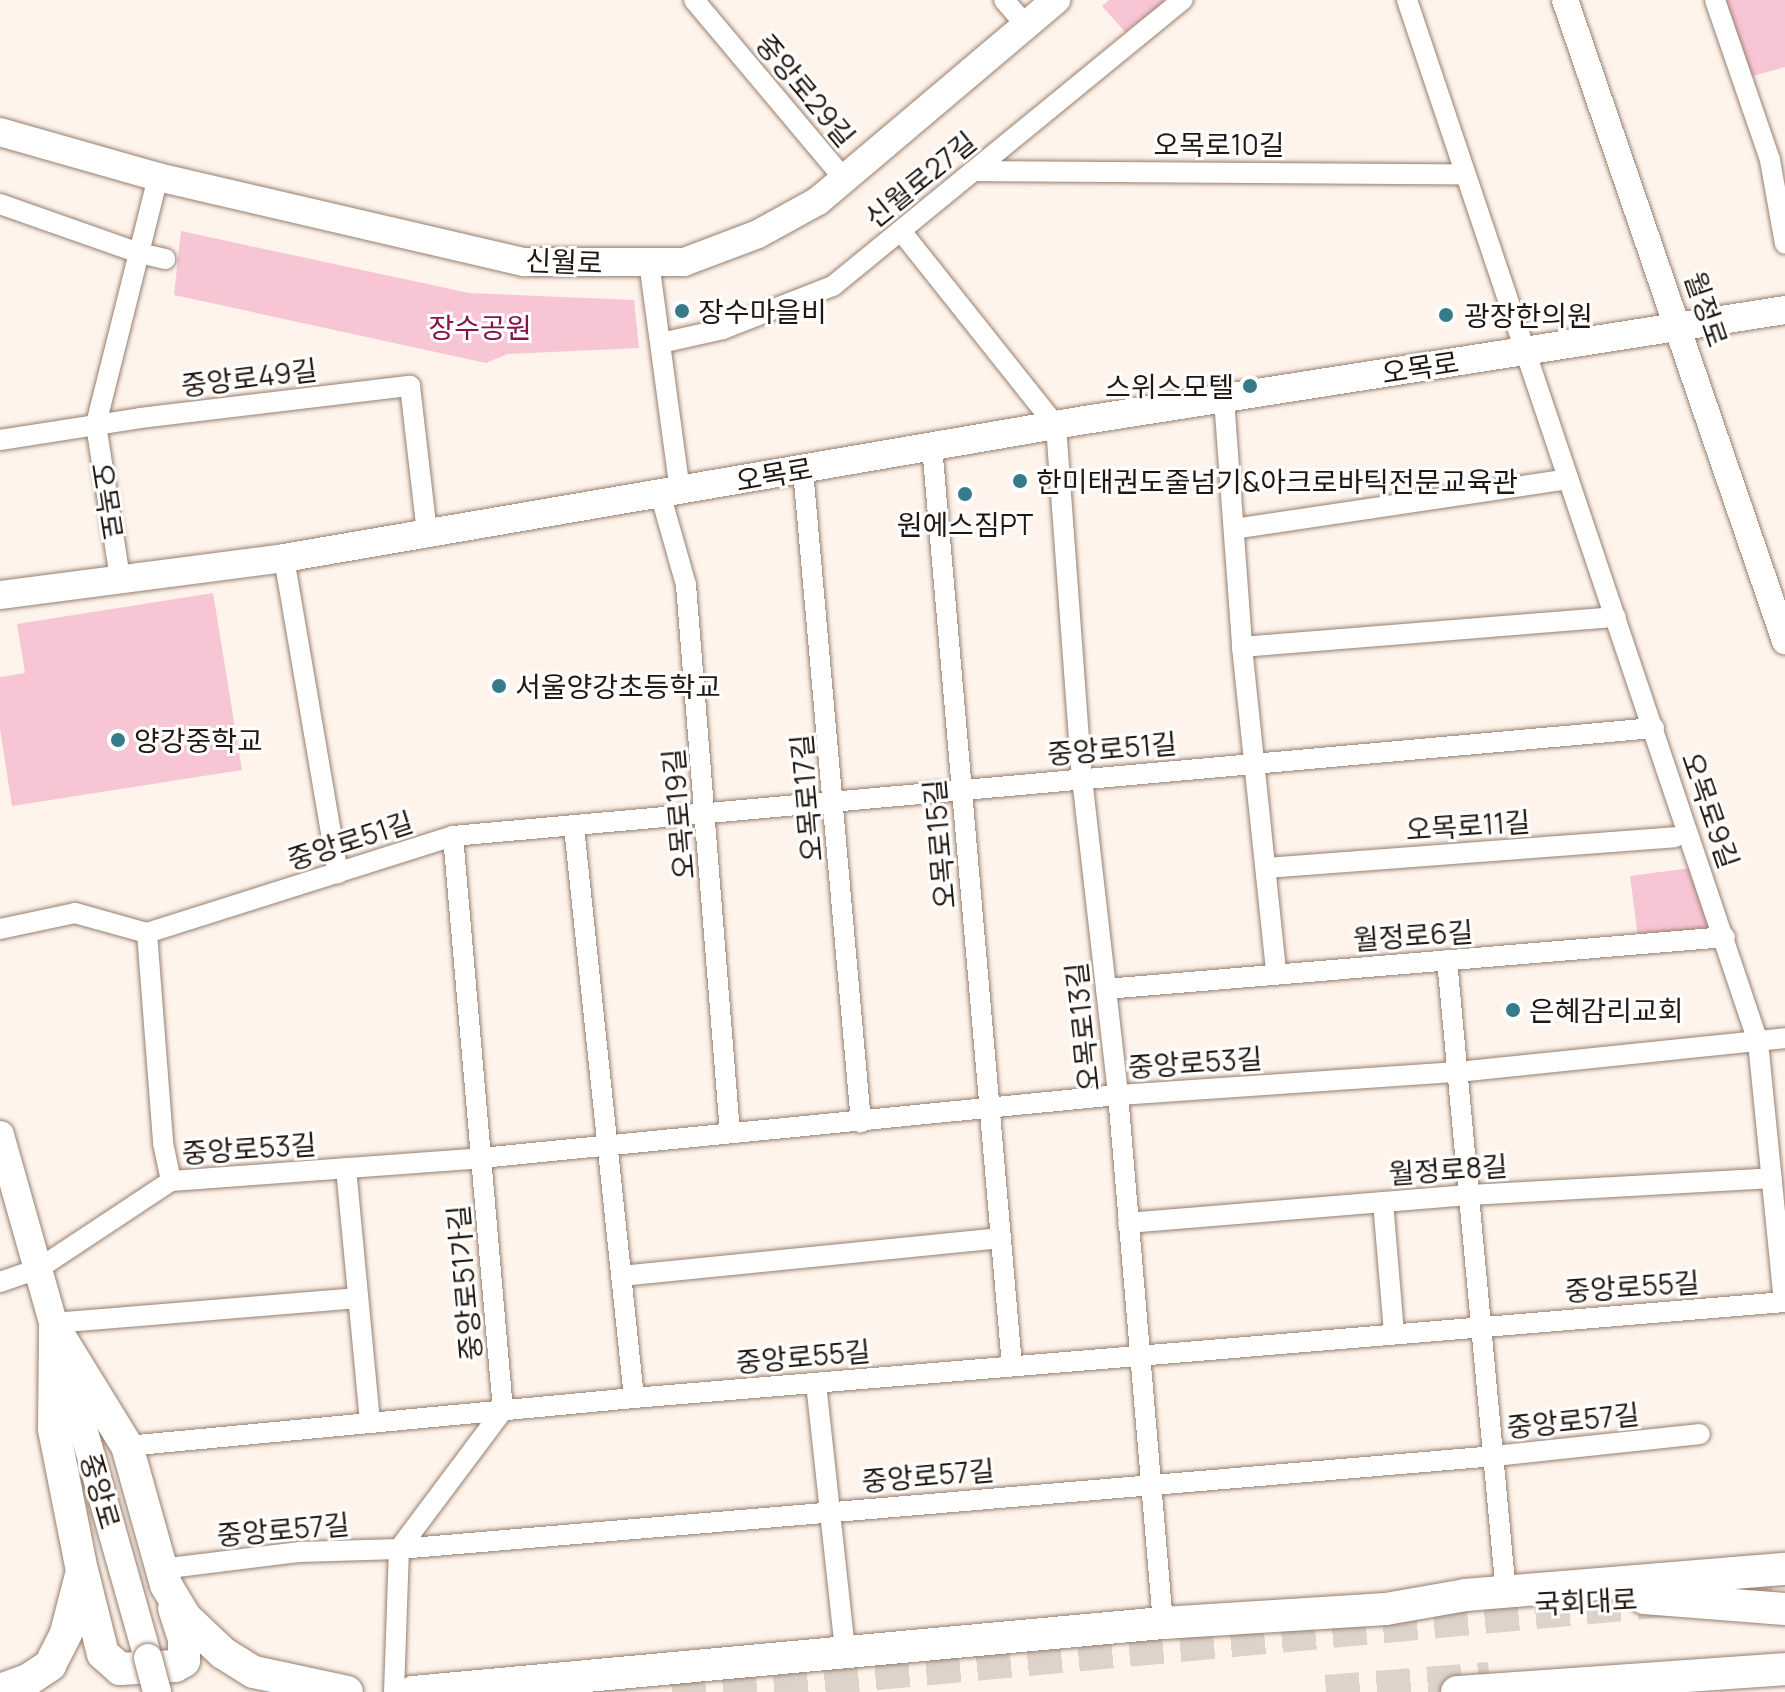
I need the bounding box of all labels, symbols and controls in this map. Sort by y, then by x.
street label: 중앙로29길 [749,27,863,153]
street label: 신월로27길 [858,124,982,234]
street label: 오목로10길 [1153,127,1285,161]
street label: 신월로 [525,243,603,279]
street label: 월정로 [1679,267,1735,351]
place label: 장수마을비 [698,294,827,328]
place label: 광장한의원 [1464,298,1593,332]
marker: 장수마을비 [673,302,691,320]
marker: 광장한의원 [1435,304,1457,326]
park label: 장수공원 [428,310,532,344]
street label: 오목로 [1379,344,1461,390]
street label: 중앙로49길 [179,352,319,402]
place label: 스위스모텔 [1105,369,1234,403]
marker: 스위스모텔 [1241,377,1259,395]
street label: 오목로 [733,451,815,497]
street label: 오목로 [85,460,131,542]
place label: 한미태권도줄넘기&아크로바틱전문교육관 [1036,464,1518,498]
marker: 한미태권도줄넘기&아크로바틱전문교육관 [1011,472,1029,490]
marker: 원에스짐PT [956,485,974,503]
place label: 원에스짐PT [897,507,1033,541]
place label: 서울양강초등학교 [515,669,721,703]
marker: 서울양강초등학교 [490,677,508,695]
place label: 양강중학교 [134,723,263,757]
street label: 중앙로51길 [1046,726,1178,770]
marker: 양강중학교 [109,731,127,749]
street label: 오목로17길 [784,733,828,863]
street label: 오목로19길 [656,747,700,881]
street label: 오목로9길 [1676,748,1746,872]
street label: 오목로15길 [917,778,961,910]
street label: 중앙로51길 [283,804,417,876]
street label: 오목로11길 [1405,804,1531,846]
street label: 월정로6길 [1352,914,1474,956]
street label: 오목로13길 [1059,961,1105,1093]
place label: 은혜감리교회 [1529,993,1684,1027]
marker: 은혜감리교회 [1504,1001,1522,1019]
street label: 중앙로53길 [1127,1041,1263,1083]
street label: 중앙로53길 [181,1127,317,1169]
street label: 월정로8길 [1387,1148,1509,1190]
street label: 중앙로51가길 [440,1204,488,1362]
street label: 중앙로55길 [1563,1265,1701,1307]
street label: 중앙로55길 [734,1333,872,1379]
street label: 중앙로57길 [1505,1396,1641,1444]
street label: 중앙로 [74,1449,128,1533]
street label: 중앙로57길 [860,1452,996,1498]
street label: 중앙로57길 [215,1506,351,1552]
street label: 국회대로 [1534,1582,1638,1620]

